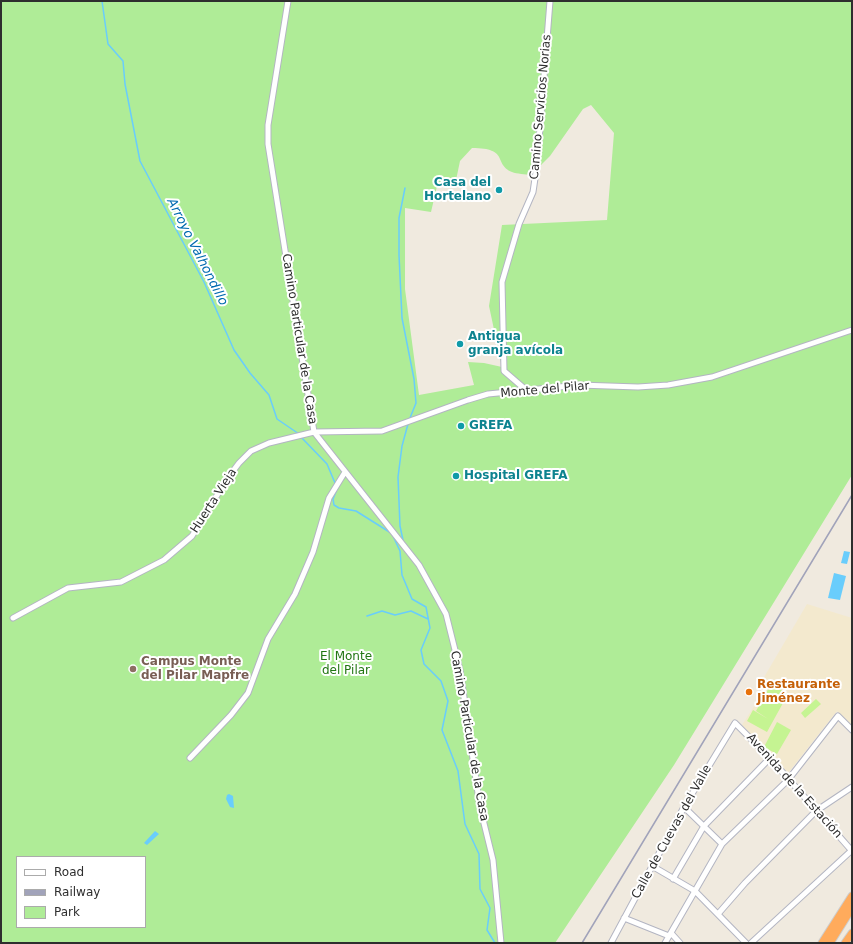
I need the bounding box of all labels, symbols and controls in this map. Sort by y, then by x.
street label: Camino Servicios Norias [527,34,555,180]
place label: Casa del Hortelano [424,176,491,204]
marker: Casa del Hortelano [494,185,504,195]
water label: Arroyo Valhondillo [163,196,231,308]
street label: Camino Particular de la Casa [278,253,320,425]
place label: Antigua granja avícola [468,330,563,358]
marker: Antigua granja avícola [455,339,465,349]
street label: Monte del Pilar [500,379,590,401]
place label: GREFA [469,419,512,433]
marker: GREFA [456,421,466,431]
street label: Huerta Vieja [188,466,240,536]
place label: Hospital GREFA [464,469,568,483]
marker: Hospital GREFA [451,471,461,481]
park label: El Monte del Pilar [320,650,372,678]
street label: Camino Particular de la Casa [447,650,491,822]
place label: Campus Monte del Pilar Mapfre [141,655,249,683]
marker: Campus Monte del Pilar Mapfre [128,664,138,674]
place label: Restaurante Jiménez [757,678,840,706]
marker: Restaurante Jiménez [744,687,754,697]
street label: Avenida de la Estación [743,731,845,841]
street label: Calle de Cuevas del Valle [629,762,715,902]
legend [16,856,146,928]
text: Road [54,865,84,879]
text: Railway [54,885,100,899]
text: Park [54,905,80,919]

